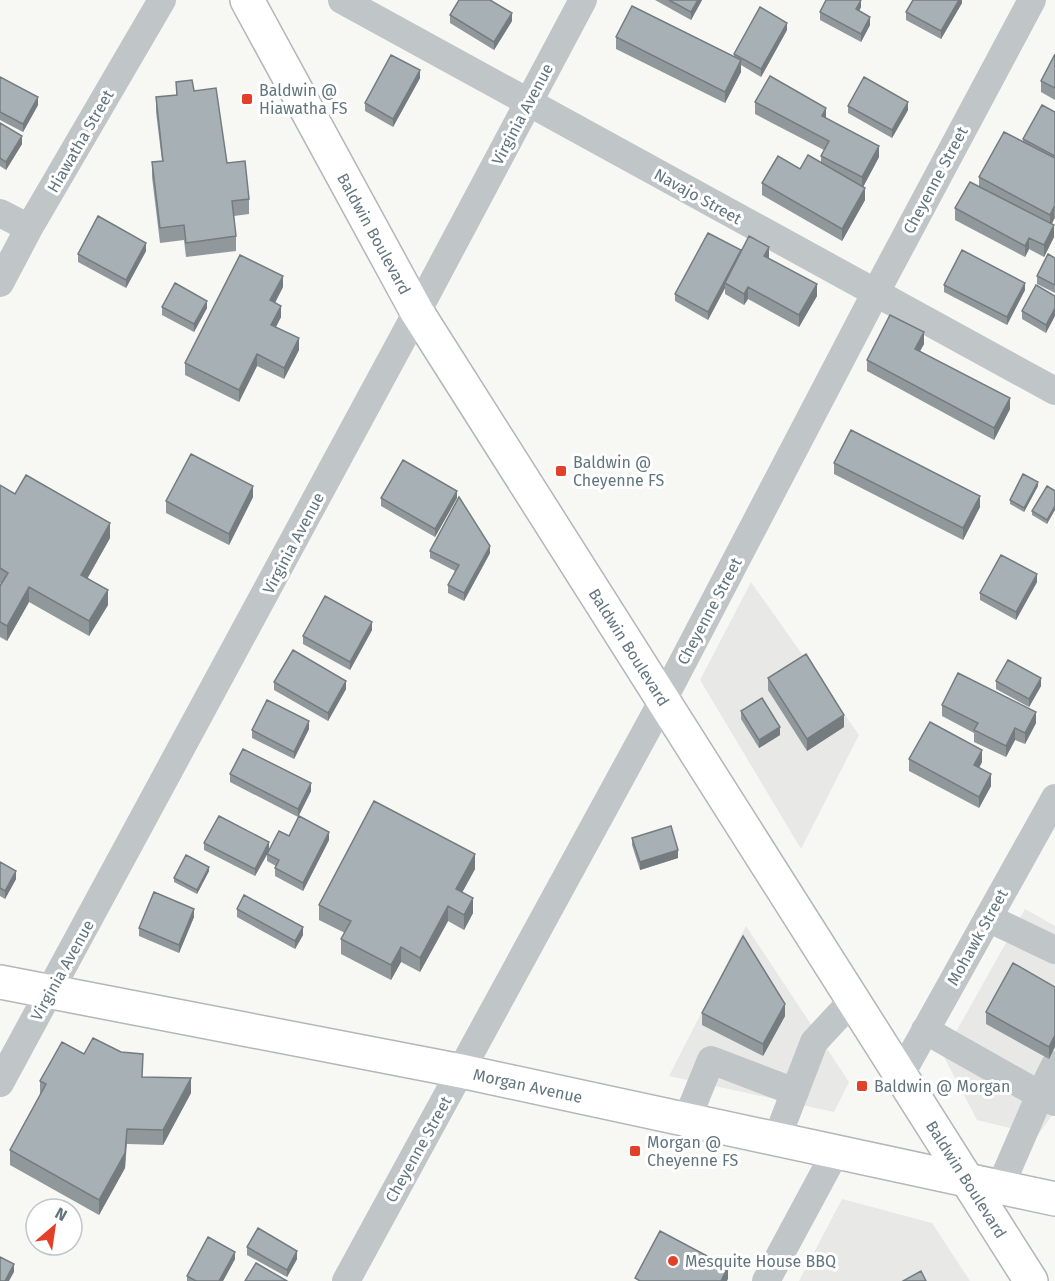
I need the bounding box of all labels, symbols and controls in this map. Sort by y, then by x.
street label: Virginia Avenue [488,60,557,168]
place label: Baldwin @ Hiawatha FS [259,81,348,118]
street label: Hiawatha Street [43,86,118,196]
marker: Baldwin @ Hiawatha FS [240,92,254,106]
street label: Cheyenne Street [899,123,972,237]
street label: Navajo Street [651,165,745,228]
street label: Baldwin Boulevard [333,170,415,298]
place label: Baldwin @ Cheyenne FS [573,453,665,490]
marker: Baldwin @ Cheyenne FS [554,464,568,478]
street label: Virginia Avenue [259,489,328,597]
street label: Cheyenne Street [673,554,746,668]
street label: Baldwin Boulevard [585,585,673,710]
street label: Mohawk Street [943,886,1012,989]
street label: Virginia Avenue [27,917,98,1024]
street label: Morgan Avenue [471,1065,584,1107]
place label: Baldwin @ Morgan [874,1077,1010,1096]
marker: Baldwin @ Morgan [855,1079,869,1093]
street label: Cheyenne Street [381,1093,456,1206]
street label: Baldwin Boulevard [922,1117,1010,1242]
place label: Morgan @ Cheyenne FS [647,1133,739,1170]
marker: Morgan @ Cheyenne FS [628,1144,642,1158]
north arrow [24,1197,84,1257]
text: N [52,1203,70,1225]
place label: Mesquite House BBQ [685,1252,836,1271]
marker: Mesquite House BBQ [666,1254,680,1268]

